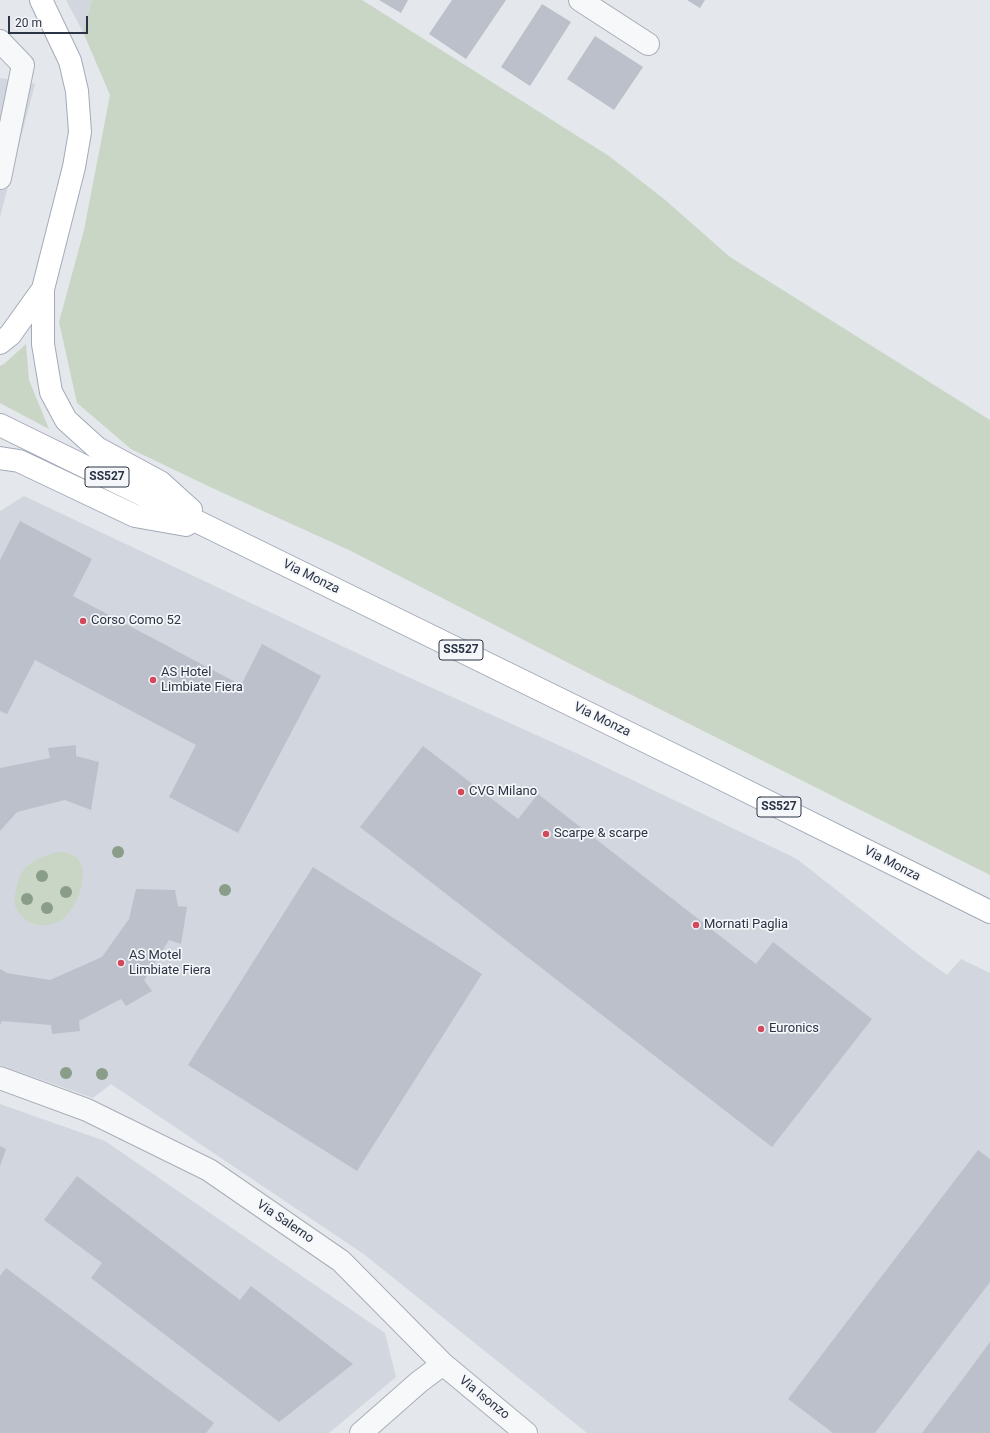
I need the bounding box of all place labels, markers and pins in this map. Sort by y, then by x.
place label: Corso Como 52 [91,613,181,629]
marker: Corso Como 52 [78,616,88,626]
place label: AS Hotel Limbiate Fiera [161,665,243,696]
marker: AS Hotel Limbiate Fiera [148,675,158,685]
place label: CVG Milano [469,784,537,800]
marker: CVG Milano [456,787,466,797]
place label: Scarpe & scarpe [554,826,648,842]
marker: Scarpe & scarpe [541,829,551,839]
place label: Mornati Paglia [704,917,788,933]
marker: Mornati Paglia [691,920,701,930]
place label: AS Motel Limbiate Fiera [129,948,211,979]
marker: AS Motel Limbiate Fiera [116,958,126,968]
place label: Euronics [769,1021,819,1037]
marker: Euronics [756,1024,766,1034]

